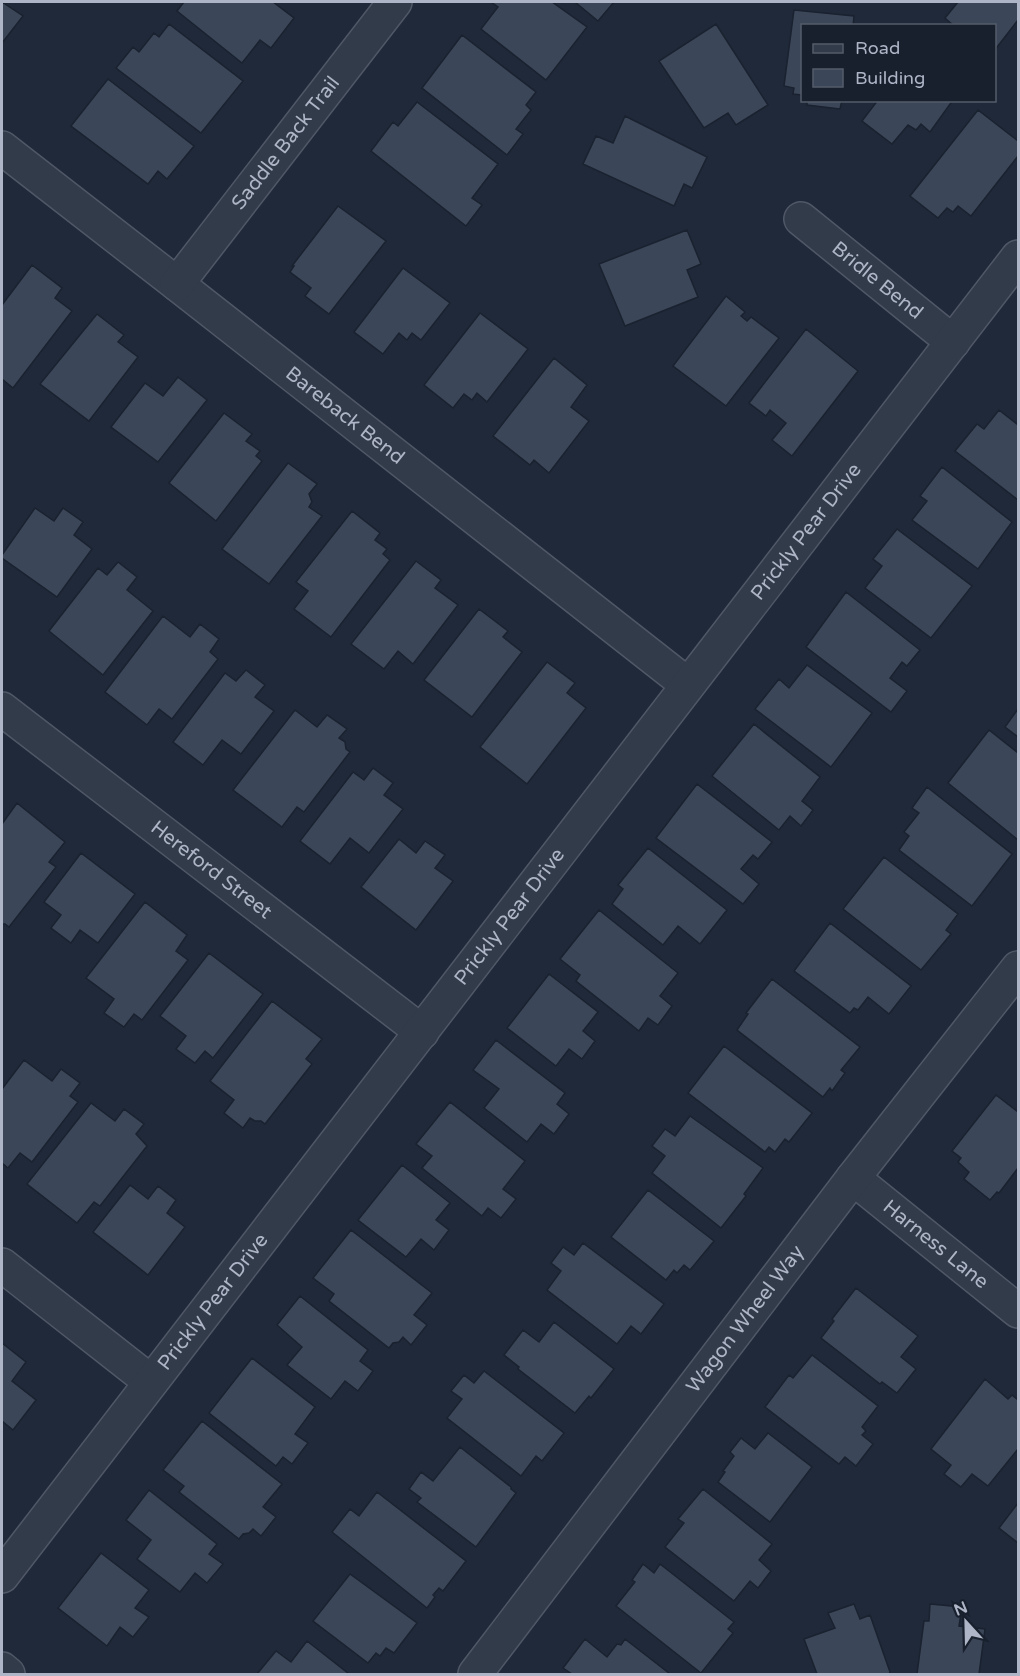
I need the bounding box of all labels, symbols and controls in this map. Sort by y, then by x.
legend [801,24,996,102]
text: Road [855,37,900,59]
text: Building [855,67,925,89]
street label: Saddle Back Trail [227,72,345,215]
street label: Bridle Bend [827,237,928,325]
street label: Bareback Bend [281,362,409,470]
street label: Prickly Pear Drive [746,459,867,605]
street label: Hereford Street [146,816,277,924]
street label: Prickly Pear Drive [449,844,570,990]
street label: Harness Lane [878,1195,993,1294]
street label: Prickly Pear Drive [153,1229,273,1375]
street label: Wagon Wheel Way [681,1240,809,1398]
north arrow [936,1592,996,1652]
text: N [951,1597,970,1621]

